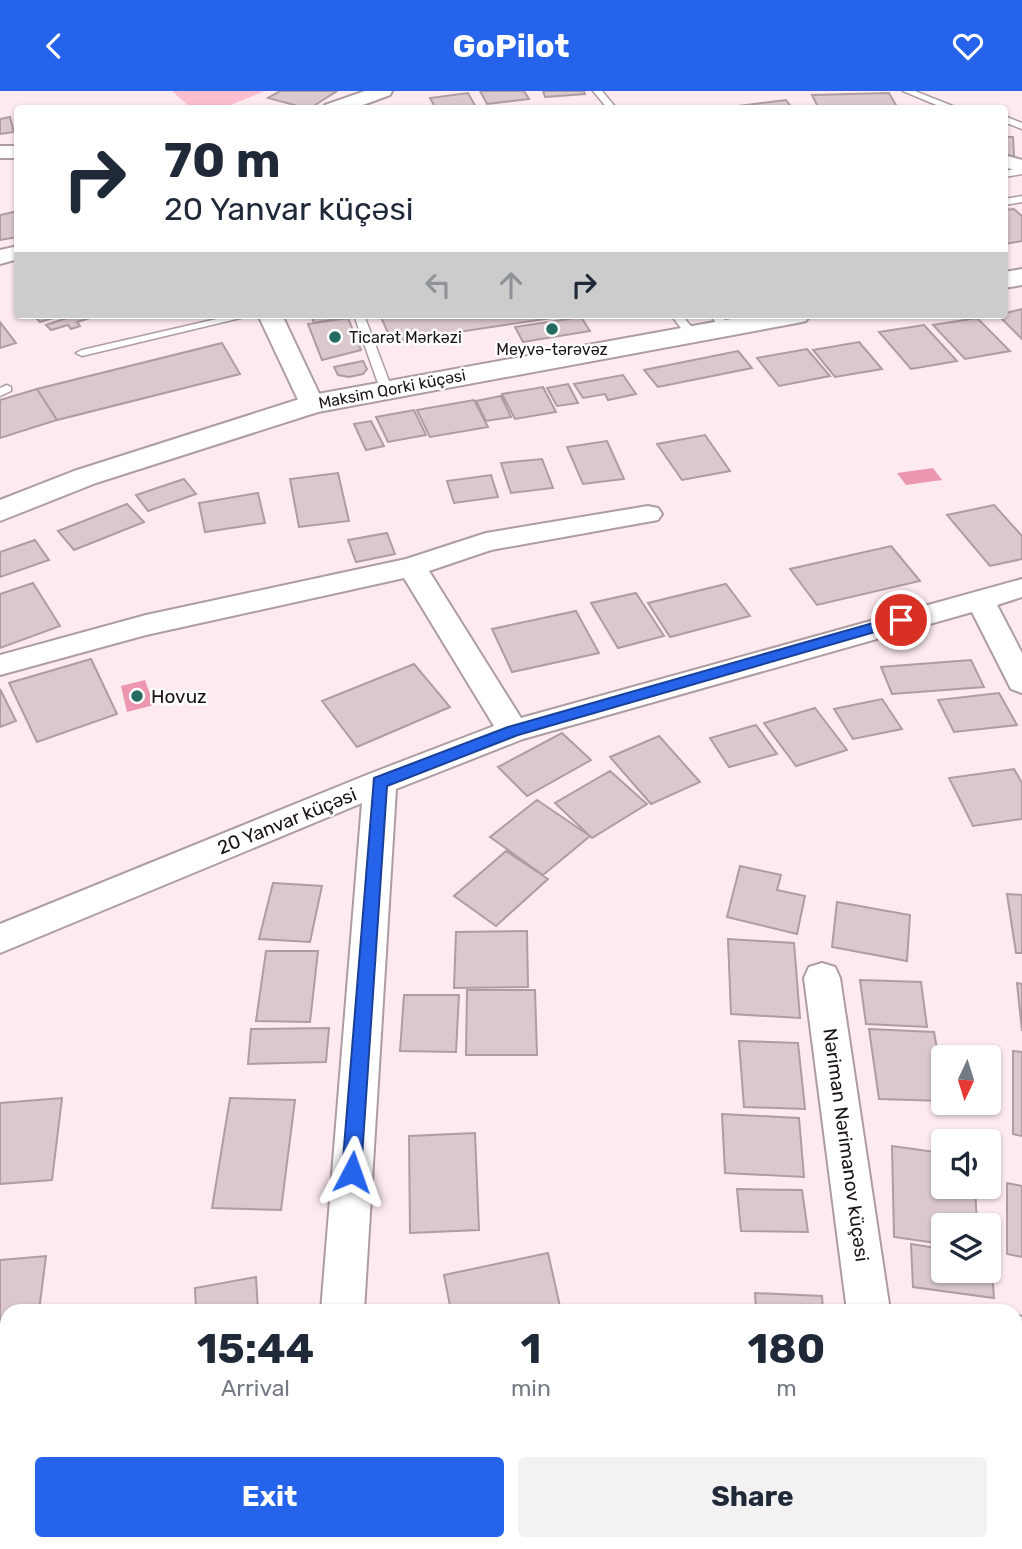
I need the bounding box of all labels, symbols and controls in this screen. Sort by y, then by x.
icon: back [35,27,73,65]
text: GoPilot [453,27,569,65]
icon: heart [949,27,987,65]
text: 70 m [164,131,281,189]
icon: right [49,133,140,224]
text: 20 Yanvar küçəsi [164,190,413,228]
icon: left [419,266,457,304]
icon: ahead [492,266,530,304]
icon: right [565,266,603,304]
marker: Meyvə-tərəvəz [544,321,560,337]
place label: Ticarət Mərkəzi [349,328,462,347]
marker: Ticarət Mərkəzi [327,329,343,345]
place label: Meyvə-tərəvəz [496,340,608,359]
street label: Maksim Qorki küçəsi [317,365,467,413]
pin [871,590,931,650]
icon: arrive [882,601,920,639]
place label: Hovuz [151,685,207,708]
marker: Hovuz [129,688,145,704]
street label: 20 Yanvar küçəsi [214,783,360,859]
street label: Nəriman Nərimanov küçəsi [818,1027,874,1263]
north arrow [931,1045,1001,1115]
map controls [931,1045,1001,1283]
button: sound [931,1129,1001,1199]
position arrow [315,1135,389,1209]
button: layers [931,1213,1001,1283]
text: 15:44 [197,1324,314,1374]
text: 1 [520,1324,541,1374]
text: 180 [747,1324,825,1374]
text: Arrival [221,1374,290,1402]
text: min [511,1374,551,1402]
text: m [776,1374,797,1402]
button: Exit [35,1457,504,1537]
button: Share [518,1457,987,1537]

